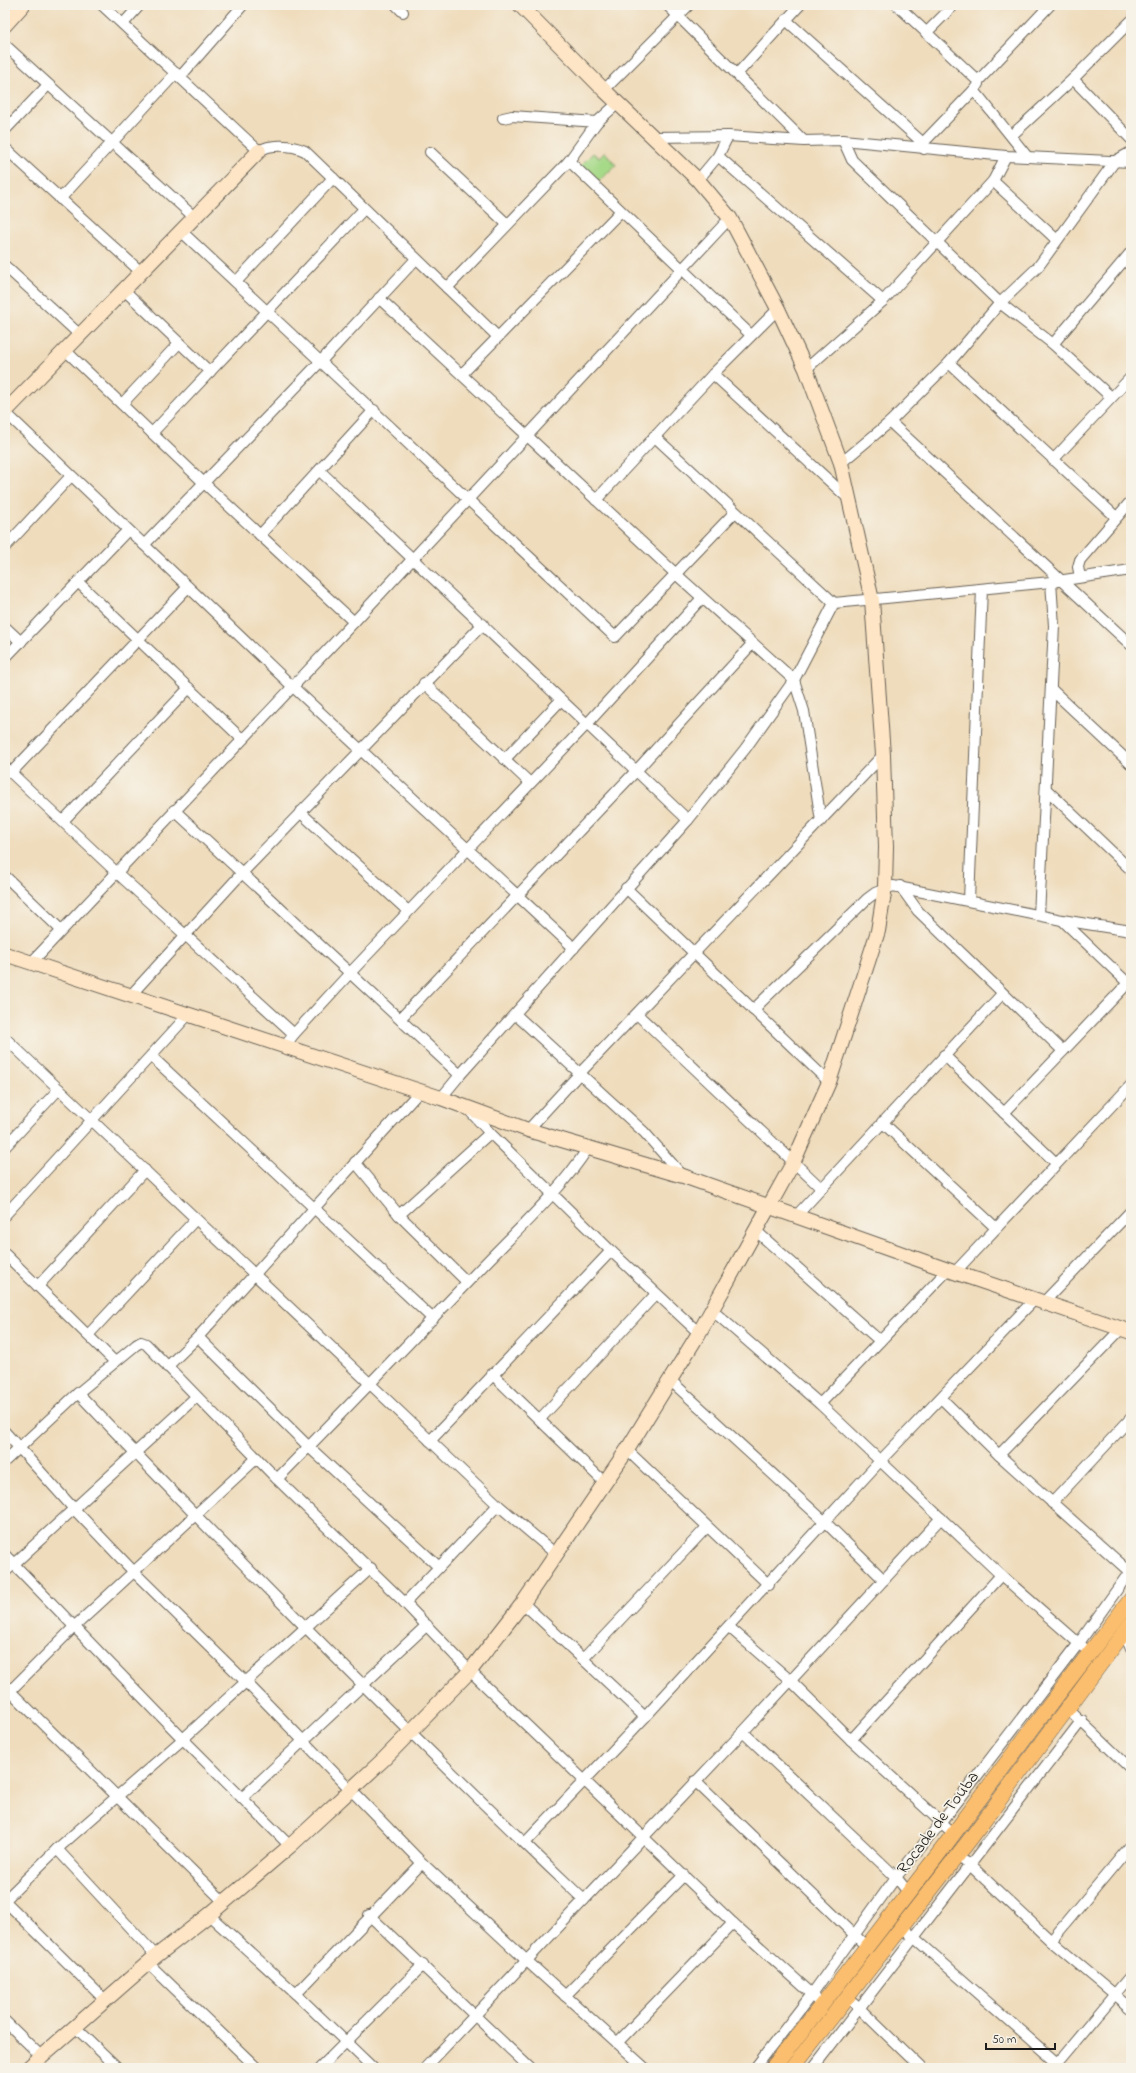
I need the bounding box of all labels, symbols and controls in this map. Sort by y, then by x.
street label: Rocade de Touba [891,1766,985,1880]
scale bar [986,2025,1055,2051]
text: 50 m [992,2031,1016,2049]

